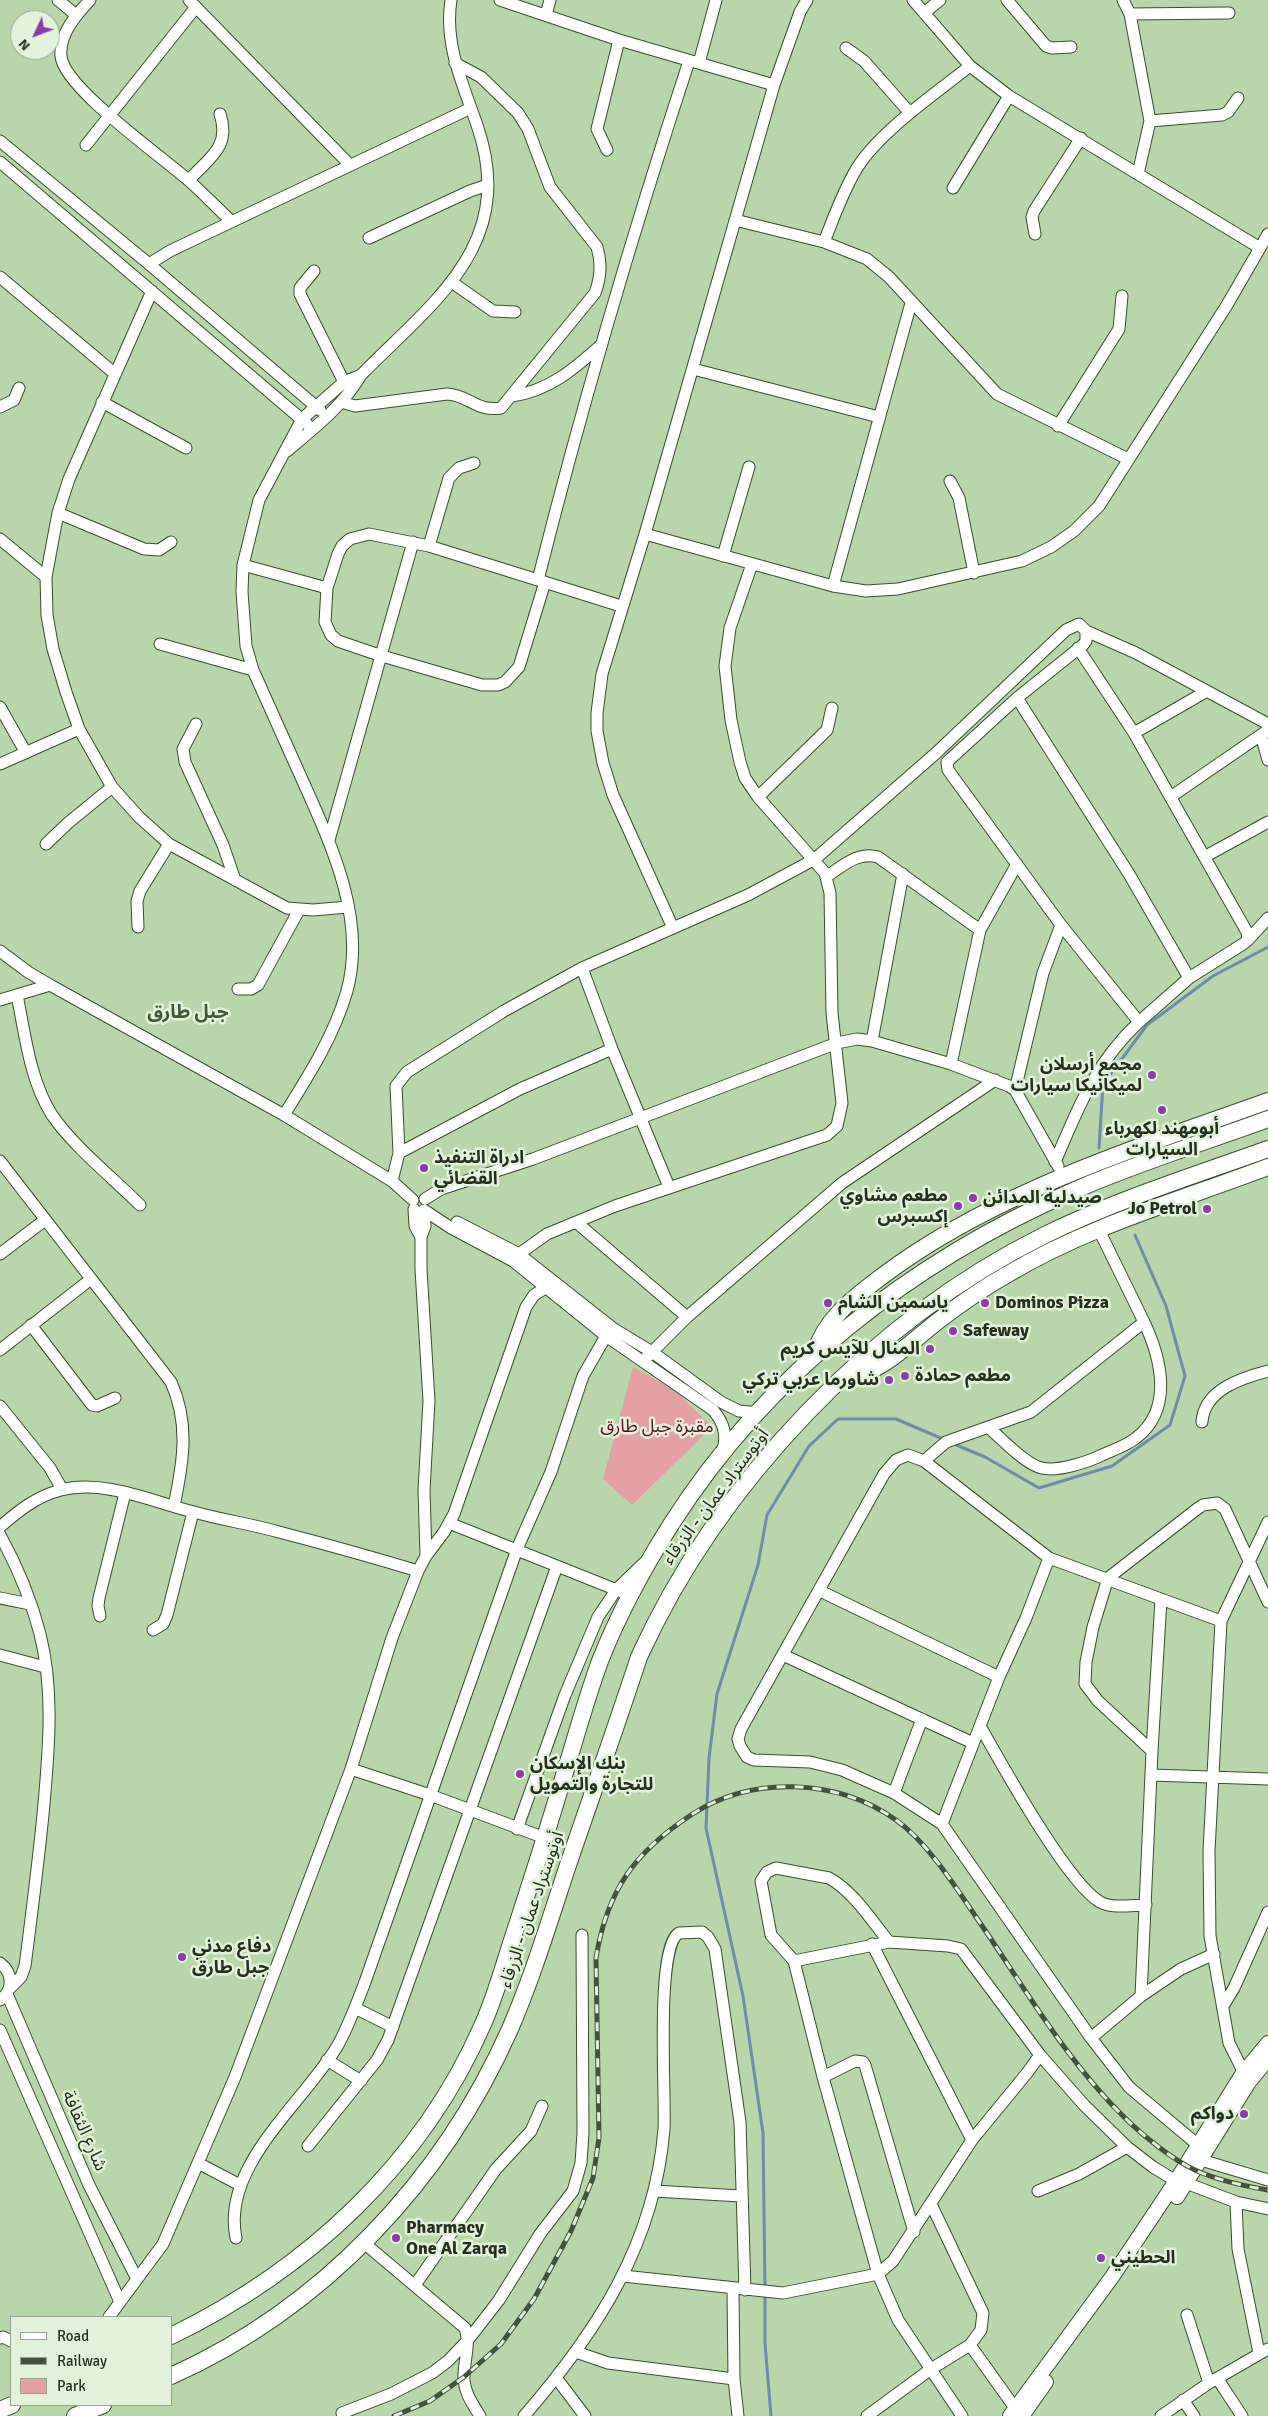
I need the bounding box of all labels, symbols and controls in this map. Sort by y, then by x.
north arrow [10,10,60,60]
text: N [15,36,34,54]
district label: جبل طارق [147,1002,229,1024]
place label: مجمع أرسلان لميكانيكا سيارات [1011,1054,1142,1096]
marker: مجمع أرسلان لميكانيكا سيارات [1146,1069,1158,1081]
marker: أبومهند لكهرباء السيارات [1156,1104,1168,1116]
place label: أبومهند لكهرباء السيارات [1105,1118,1219,1160]
place label: ادراة التنفيذ القضائي [434,1147,524,1190]
marker: ادراة التنفيذ القضائي [418,1162,430,1174]
place label: مطعم مشاوي إكسبرس [840,1185,948,1228]
place label: صيدلية المدائن [983,1187,1102,1209]
marker: صيدلية المدائن [967,1192,979,1204]
place label: Jo Petrol [1127,1198,1197,1220]
marker: مطعم مشاوي إكسبرس [952,1200,964,1212]
marker: Jo Petrol [1201,1203,1213,1215]
place label: ياسمين الشام [838,1292,949,1314]
place label: Dominos Pizza [995,1292,1109,1314]
marker: ياسمين الشام [822,1297,834,1309]
marker: Dominos Pizza [979,1297,991,1309]
place label: Safeway [963,1320,1029,1342]
marker: Safeway [947,1325,959,1337]
place label: المنال للآيس كريم [781,1338,920,1360]
marker: المنال للآيس كريم [924,1343,936,1355]
place label: مطعم حمادة [915,1365,1011,1387]
place label: شاورما عربي تركي [742,1369,879,1391]
marker: مطعم حمادة [899,1370,911,1382]
marker: شاورما عربي تركي [883,1374,895,1386]
park label: مقبرة جبل طارق [600,1416,714,1438]
street label: أوتوستراد عمان - الزرقاء [658,1425,774,1569]
place label: بنك الإسكان للتجارة والتمويل [530,1753,653,1796]
marker: بنك الإسكان للتجارة والتمويل [514,1768,526,1780]
street label: أوتوستراد عمان - الزرقاء [495,1829,569,1991]
place label: دفاع مدني جبل طارق [192,1936,271,1978]
marker: دفاع مدني جبل طارق [176,1951,188,1963]
street label: شارع الثقافة [57,2087,111,2175]
place label: دواكم [1191,2103,1234,2125]
marker: دواكم [1238,2108,1250,2120]
place label: Pharmacy One Al Zarqa [406,2217,507,2260]
marker: Pharmacy One Al Zarqa [390,2232,402,2244]
place label: الحطيني [1111,2247,1175,2269]
marker: الحطيني [1095,2252,1107,2264]
legend [10,2316,172,2406]
text: Road [57,2327,89,2345]
text: Railway [57,2352,107,2370]
text: Park [57,2377,86,2395]

